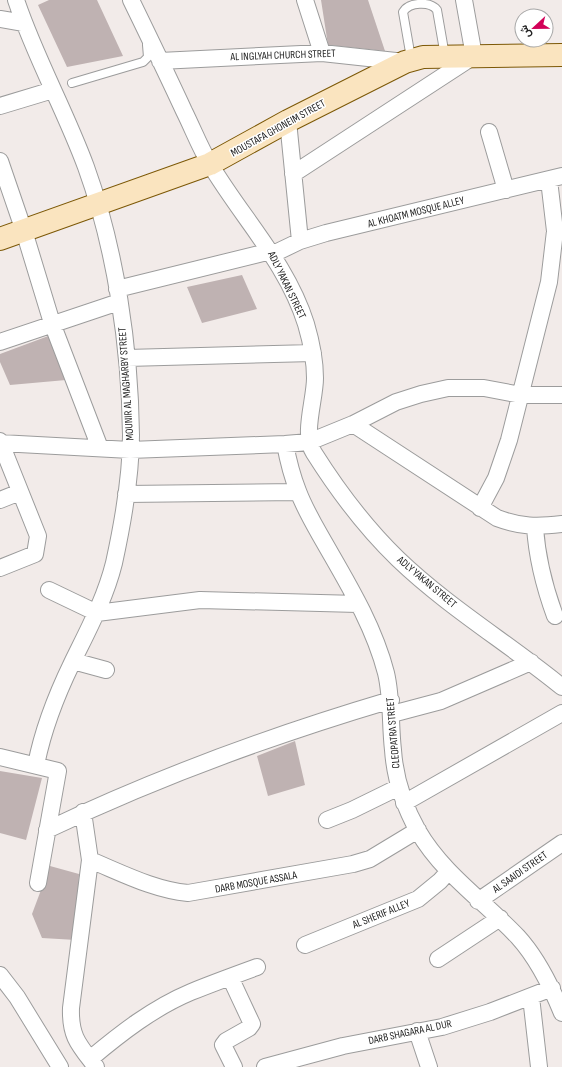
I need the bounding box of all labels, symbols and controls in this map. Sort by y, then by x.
north arrow [514,8,554,48]
text: ش [517,23,534,40]
street label: AL INGLYAH CHURCH STREET [229,47,336,63]
street label: MOUSTAFA GHONEIM STREET [228,96,328,159]
street label: AL KHOATM MOSQUE ALLEY [365,194,466,231]
street label: ADLY YAKAN STREET [265,248,309,321]
street label: MOUNIR AL MAGHARBY STREET [116,326,136,441]
street label: ADLY YAKAN STREET [394,553,460,611]
street label: CLEOPATRA STREET [383,696,403,769]
street label: AL SAAIDI STREET [489,848,550,896]
street label: DARB MOSQUE ASSALA [214,868,298,896]
street label: AL SHERIF ALLEY [349,896,412,932]
street label: DARB SHAGARA AL DUR [367,1017,453,1047]

